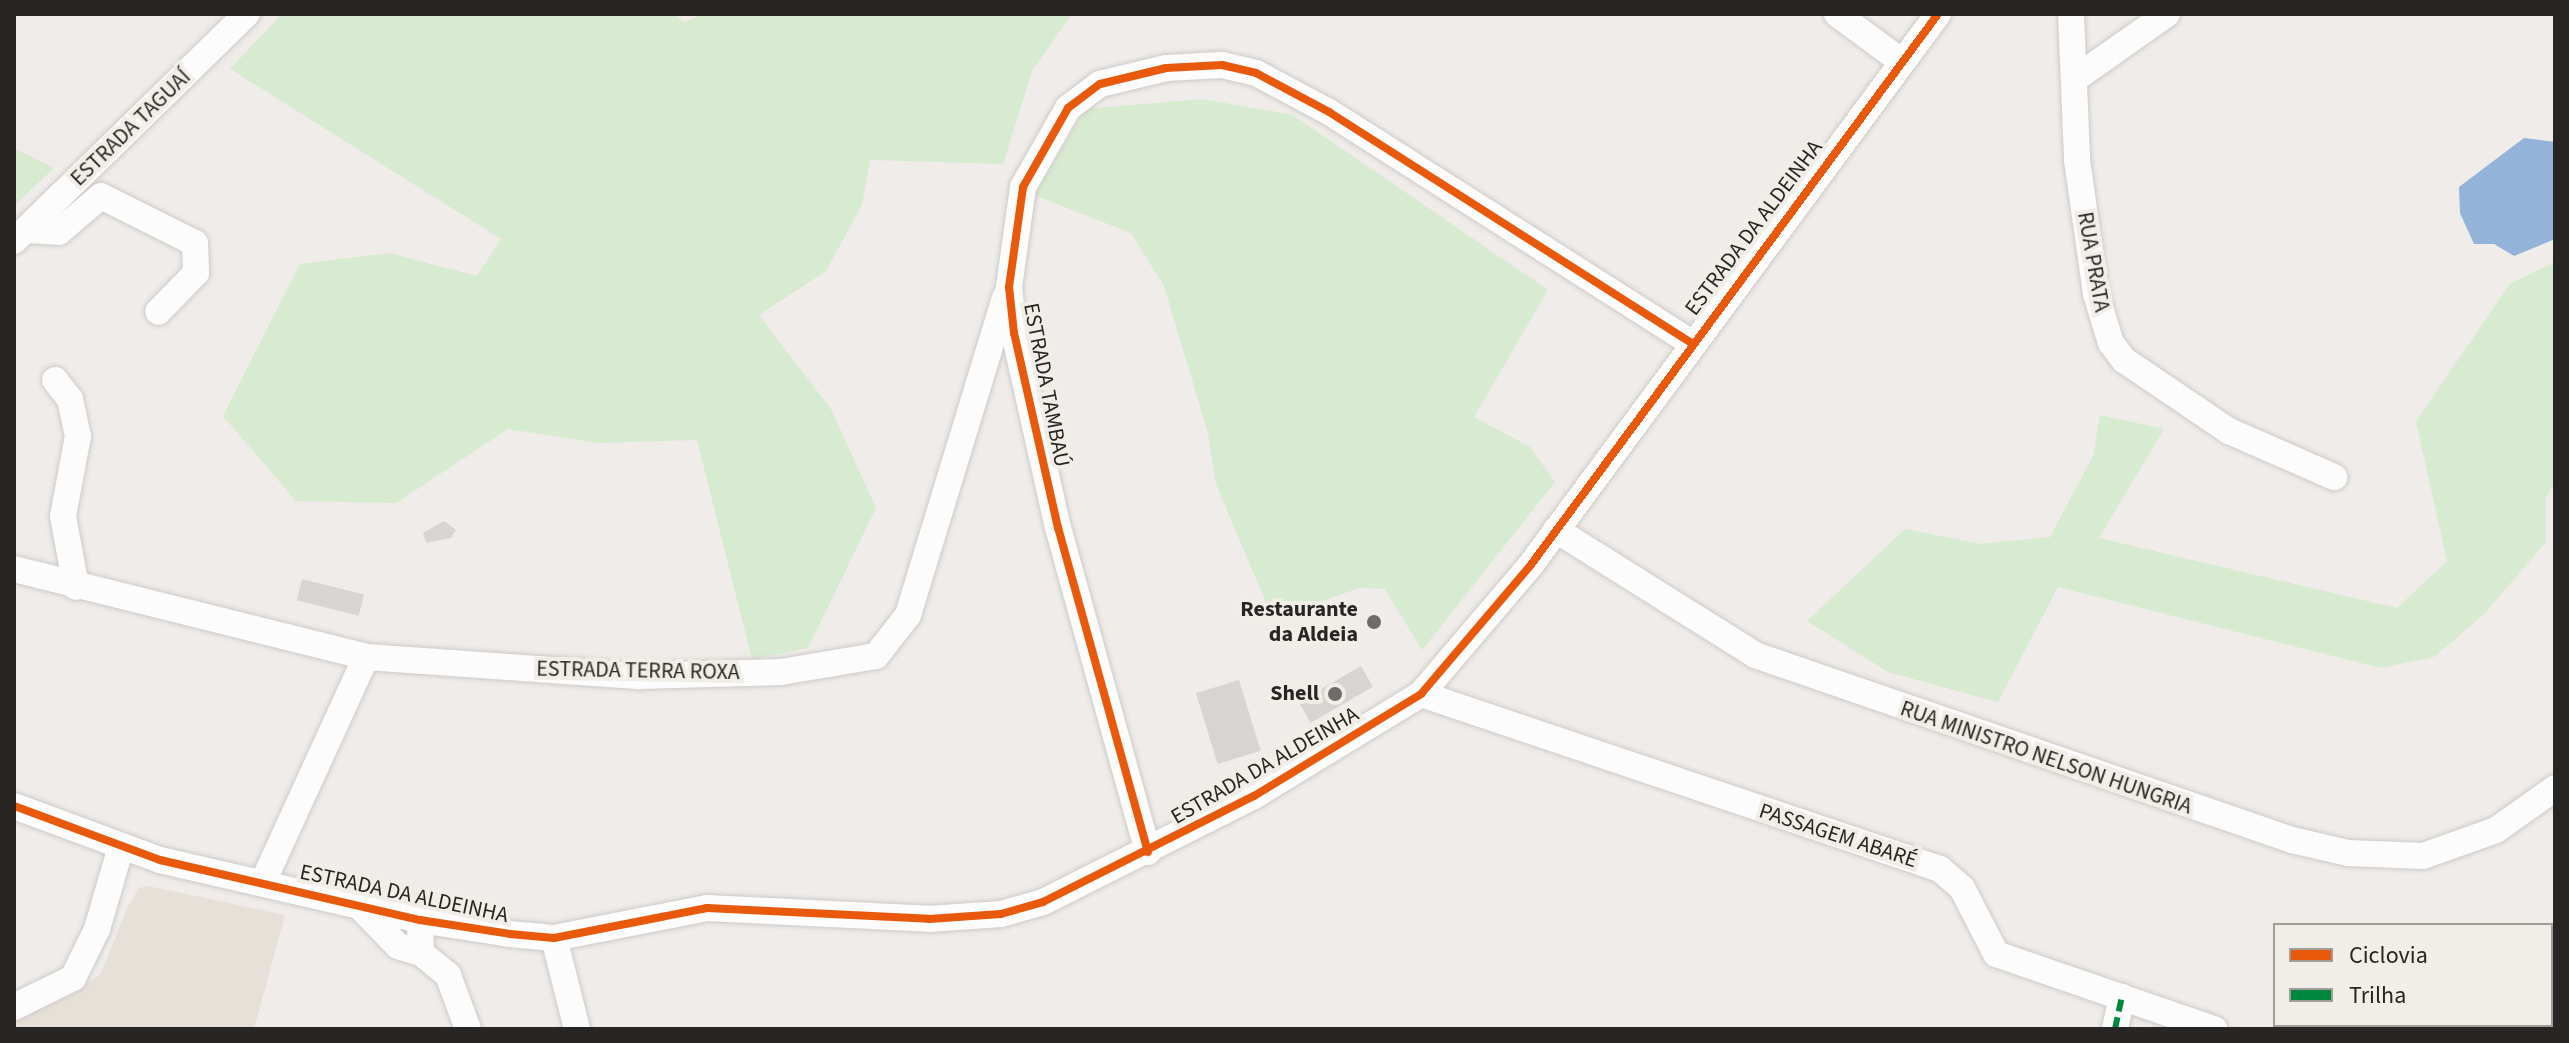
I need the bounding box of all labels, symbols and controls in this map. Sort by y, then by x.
street label: ESTRADA TAGUAÍ [66,64,196,192]
street label: ESTRADA DA ALDEINHA [1680,135,1828,321]
street label: RUA PRATA [2071,210,2115,314]
street label: ESTRADA TAMBAÚ [1017,301,1075,469]
place label: Restaurante da Aldeia [1240,596,1358,648]
marker: Restaurante da Aldeia [1365,613,1383,631]
street label: ESTRADA TERRA ROXA [536,656,740,686]
place label: Shell [1270,681,1319,707]
marker: Shell [1326,685,1344,703]
street label: RUA MINISTRO NELSON HUNGRIA [1897,696,2195,820]
street label: ESTRADA DA ALDEINHA [1166,701,1364,831]
street label: PASSAGEM ABARÉ [1756,798,1920,874]
street label: ESTRADA DA ALDEINHA [297,859,511,929]
legend [2273,923,2553,1027]
text: Ciclovia [2349,938,2428,973]
text: Trilha [2349,978,2406,1013]

